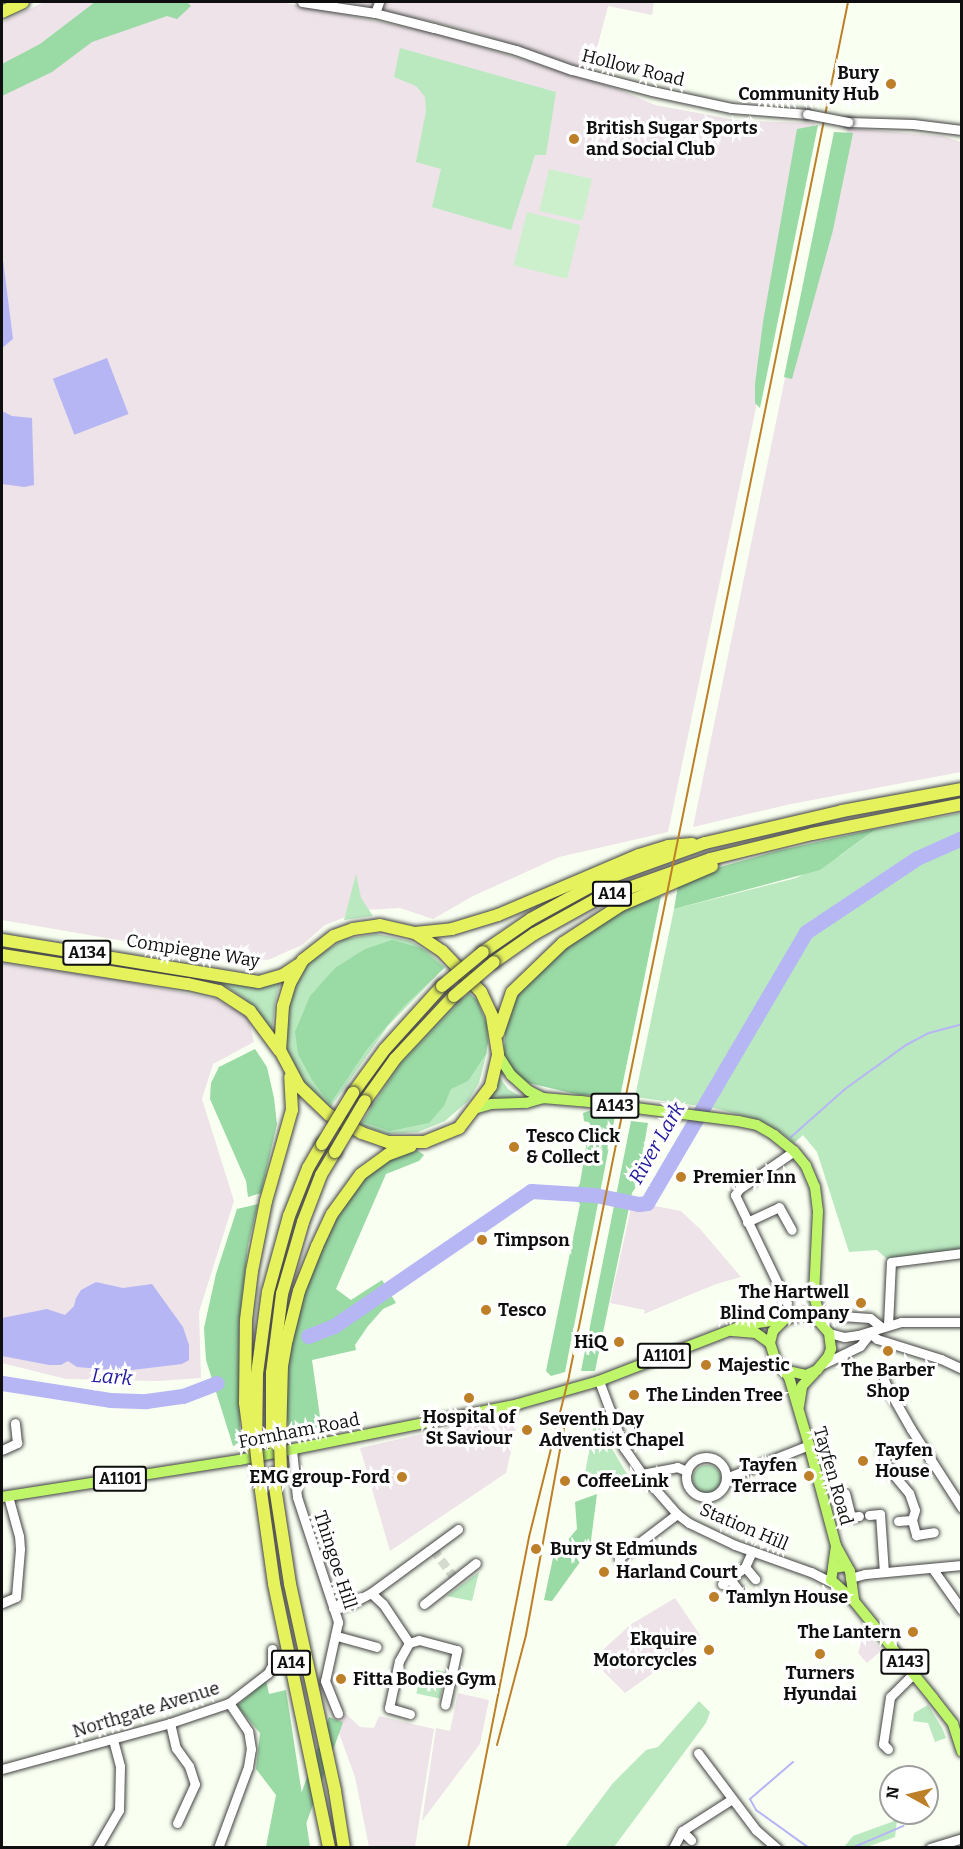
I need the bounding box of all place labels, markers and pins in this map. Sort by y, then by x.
place label: Bury Community Hub [738,63,879,106]
marker: Bury Community Hub [884,77,898,91]
place label: British Sugar Sports and Social Club [586,118,758,160]
marker: British Sugar Sports and Social Club [567,132,581,146]
place label: Tesco Click & Collect [526,1126,620,1168]
marker: Tesco Click & Collect [507,1140,521,1154]
place label: Premier Inn [693,1166,796,1188]
marker: Premier Inn [674,1170,688,1184]
place label: Timpson [494,1229,569,1251]
marker: Timpson [475,1233,489,1247]
place label: The Hartwell Blind Company [720,1282,849,1324]
marker: The Hartwell Blind Company [854,1296,868,1310]
place label: Tesco [498,1299,546,1321]
marker: Tesco [479,1303,493,1317]
place label: HiQ [574,1331,607,1353]
marker: HiQ [612,1335,626,1349]
marker: The Barber Shop [881,1344,895,1358]
place label: Majestic [718,1354,790,1376]
marker: Majestic [699,1358,713,1372]
place label: The Barber Shop [841,1360,935,1402]
place label: The Linden Tree [646,1384,783,1406]
marker: The Linden Tree [627,1388,641,1402]
marker: Hospital of St Saviour [462,1391,476,1405]
place label: Hospital of St Saviour [423,1407,515,1450]
place label: Seventh Day Adventist Chapel [539,1409,684,1452]
marker: Seventh Day Adventist Chapel [520,1423,534,1437]
place label: Tayfen House [875,1440,933,1482]
marker: Tayfen House [856,1454,870,1468]
place label: Tayfen Terrace [732,1455,797,1498]
place label: EMG group-Ford [249,1466,390,1488]
marker: Tayfen Terrace [802,1469,816,1483]
marker: EMG group-Ford [395,1470,409,1484]
place label: CoffeeLink [577,1470,669,1492]
marker: CoffeeLink [558,1474,572,1488]
place label: Bury St Edmunds [550,1538,697,1560]
marker: Bury St Edmunds [527,1540,545,1558]
place label: Harland Court [616,1561,738,1583]
marker: Harland Court [597,1565,611,1579]
place label: Tamlyn House [726,1586,848,1608]
marker: Tamlyn House [707,1590,721,1604]
place label: The Lantern [797,1621,901,1643]
marker: The Lantern [906,1625,920,1639]
place label: Ekquire Motorcycles [593,1629,697,1672]
marker: Ekquire Motorcycles [702,1643,716,1657]
marker: Turners Hyundai [813,1647,827,1661]
place label: Turners Hyundai [783,1663,857,1706]
place label: Fitta Bodies Gym [353,1668,496,1690]
marker: Fitta Bodies Gym [334,1672,348,1686]

